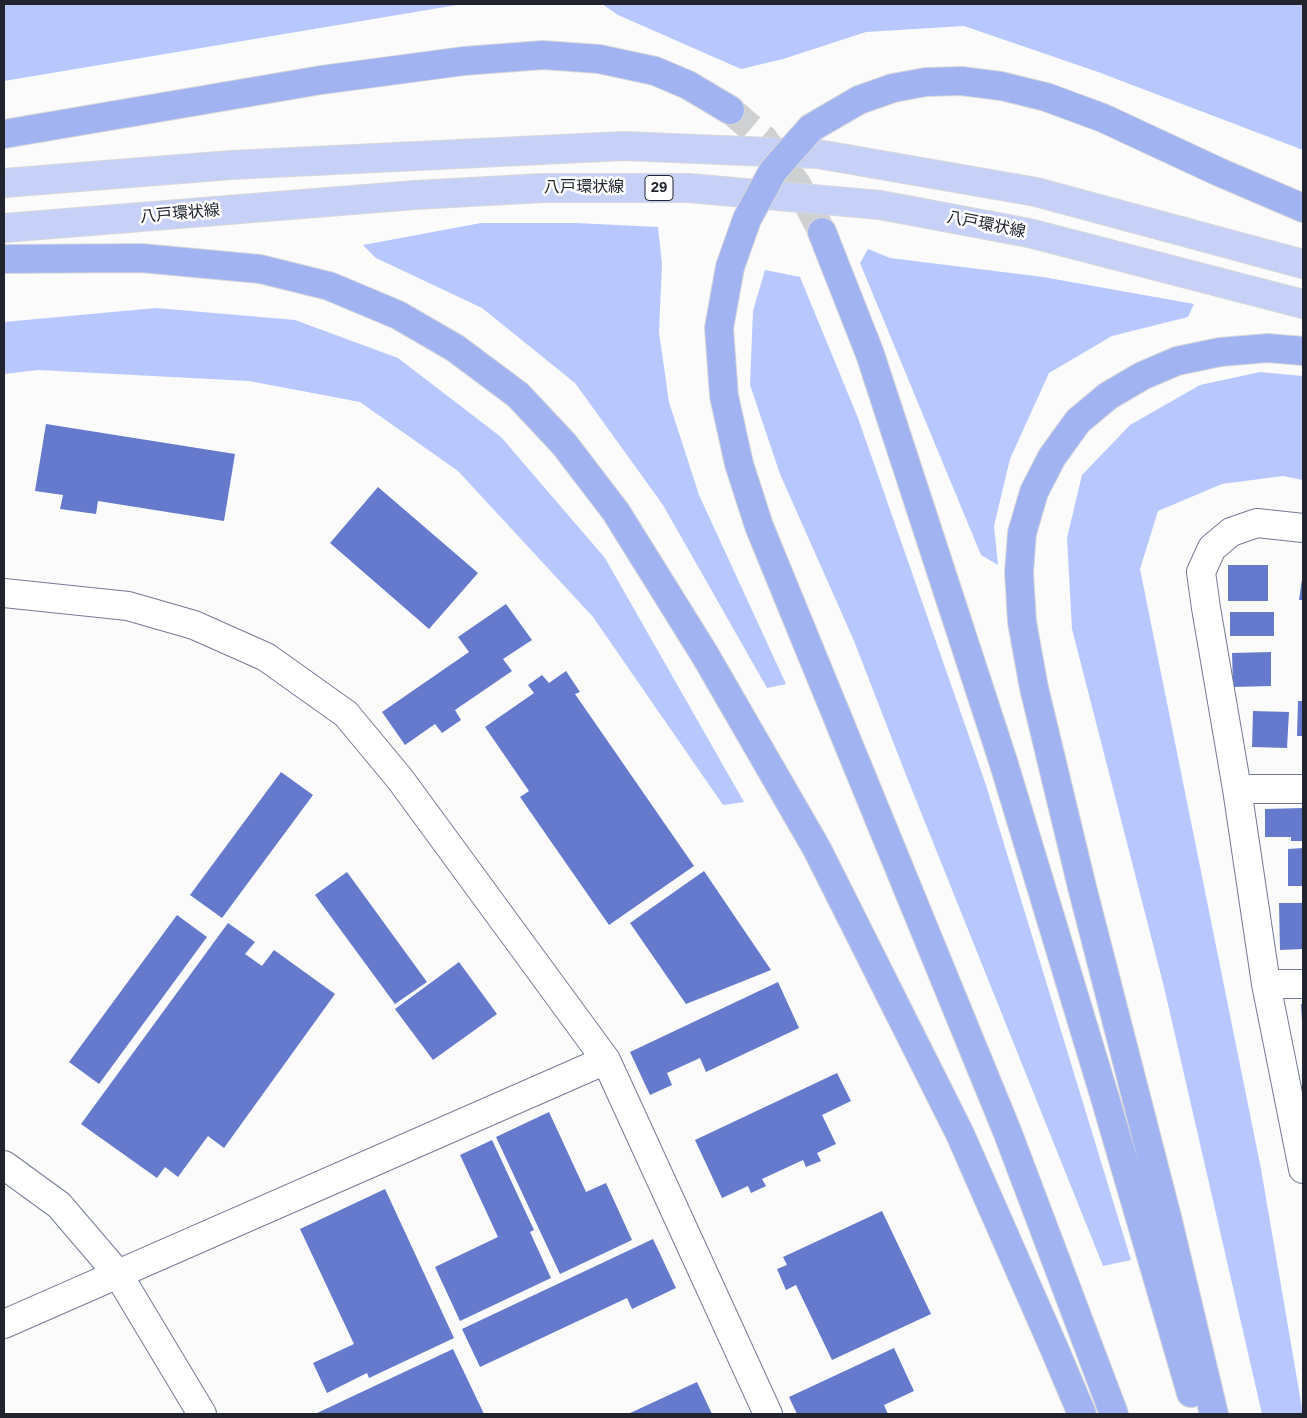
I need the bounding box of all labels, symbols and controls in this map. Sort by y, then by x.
road number: 29 [645,176,673,200]
street label: 八戸環状線 [544,178,624,198]
street label: 八戸環状線 [139,201,221,227]
street label: 八戸環状線 [945,208,1027,242]

